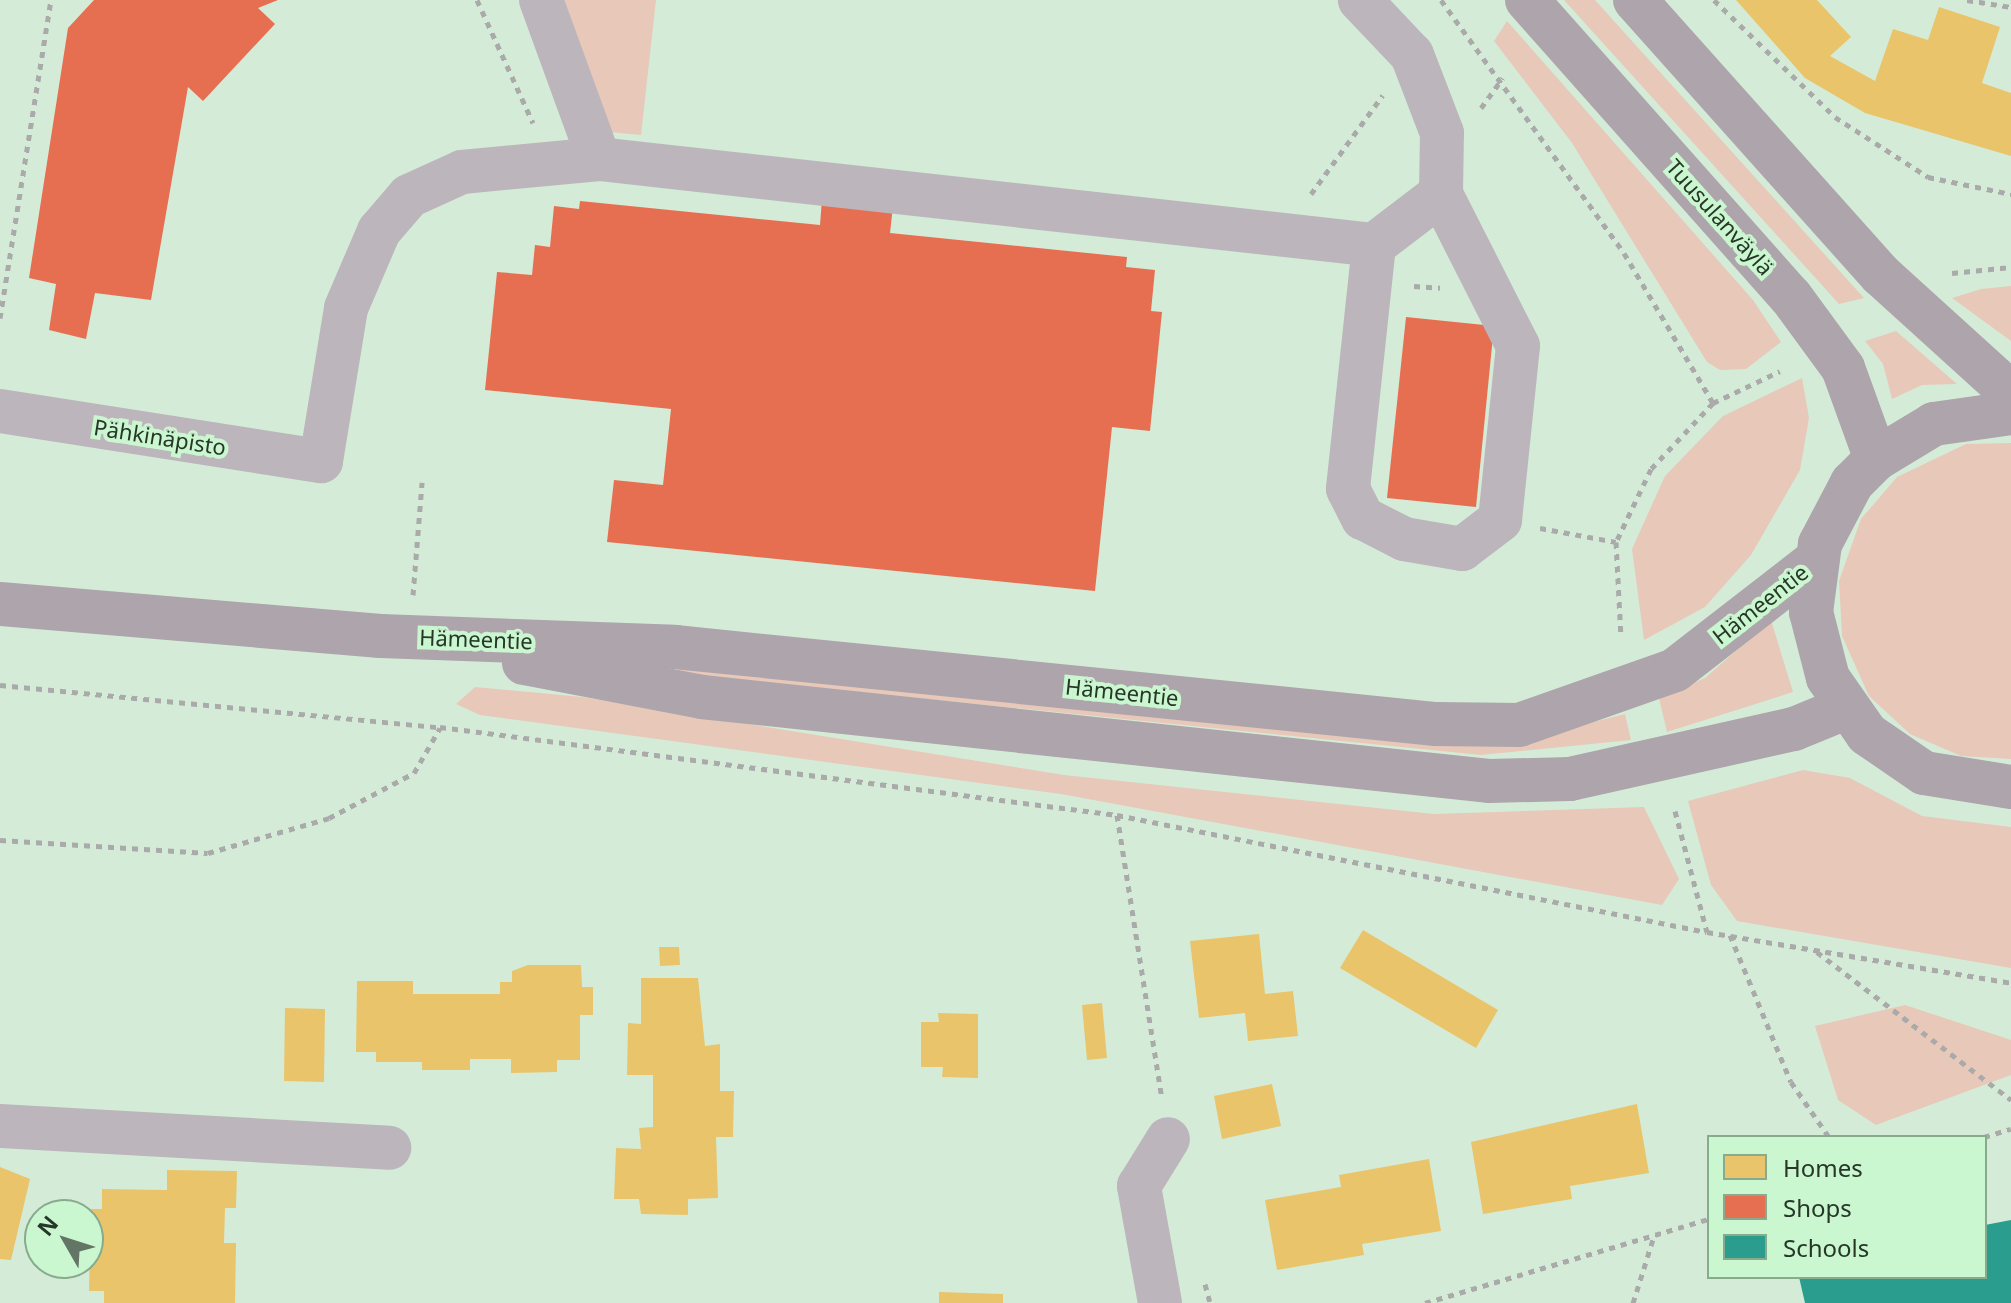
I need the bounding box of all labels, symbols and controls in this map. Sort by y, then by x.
street label: Tuusulanväylä [1661,154,1779,280]
street label: Pähkinäpisto [92,414,228,460]
street label: Hämeentie [1707,559,1813,649]
street label: Hämeentie [419,624,533,654]
street label: Hämeentie [1064,673,1180,711]
legend [1707,1135,1987,1279]
text: Homes [1783,1151,1863,1184]
text: Shops [1783,1191,1852,1224]
north arrow [24,1199,104,1279]
text: N [30,1209,64,1242]
text: Schools [1783,1231,1869,1264]

